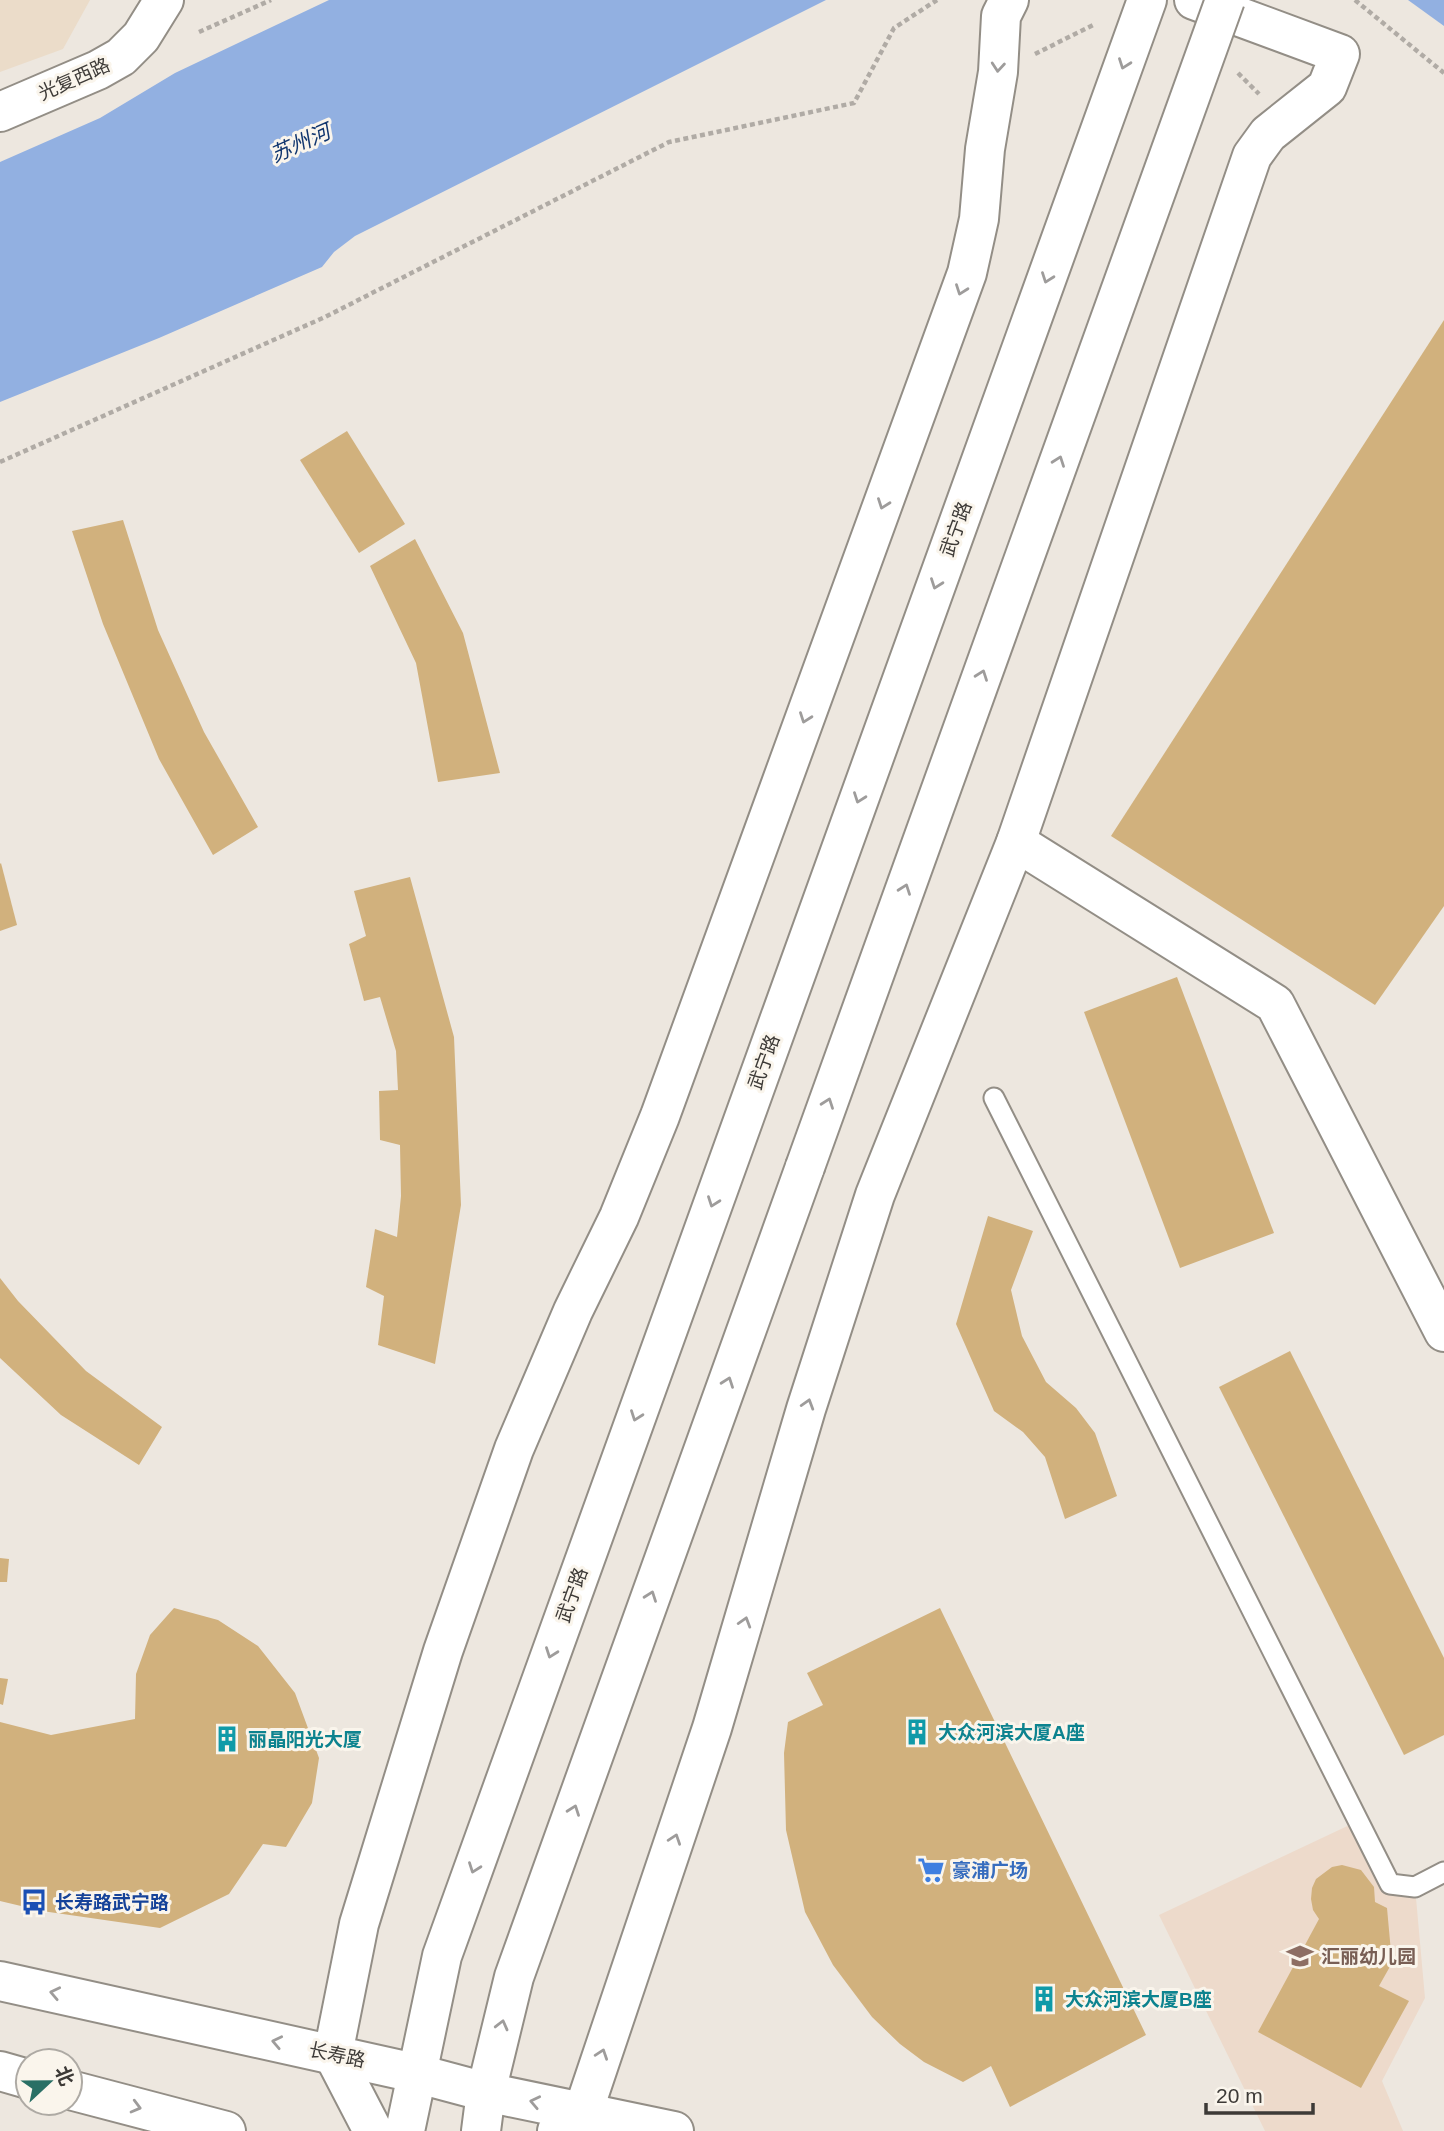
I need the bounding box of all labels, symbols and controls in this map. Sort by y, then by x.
street label: 光复西路 [35,54,113,104]
one-way arrow [1118,58,1132,70]
one-way arrow [991,61,1006,72]
water label: 苏州河 [267,118,337,166]
one-way arrow [1041,272,1055,284]
one-way arrow [955,284,969,296]
one-way arrow [1051,456,1065,468]
one-way arrow [877,497,891,509]
street label: 武宁路 [936,499,976,559]
one-way arrow [930,578,944,590]
one-way arrow [974,670,988,682]
one-way arrow [799,711,813,723]
one-way arrow [853,792,867,804]
one-way arrow [897,884,911,896]
street label: 武宁路 [744,1032,784,1092]
one-way arrow [820,1098,834,1110]
one-way arrow [707,1196,721,1208]
one-way arrow [720,1376,734,1388]
one-way arrow [800,1398,815,1410]
one-way arrow [630,1410,644,1422]
street label: 武宁路 [552,1565,592,1625]
one-way arrow [643,1590,657,1602]
one-way arrow [737,1617,752,1629]
one-way arrow [545,1647,559,1659]
building icon: 大众河滨大厦A座 [902,1717,932,1747]
place label: 大众河滨大厦A座 [938,1722,1085,1743]
building icon: 丽晶阳光大厦 [212,1724,242,1754]
place label: 丽晶阳光大厦 [248,1729,362,1750]
one-way arrow [566,1804,580,1816]
one-way arrow [667,1833,681,1845]
supermarket icon: 豪浦广场 [916,1855,946,1885]
place label: 豪浦广场 [952,1860,1028,1881]
one-way arrow [468,1861,482,1873]
bus stop icon: 长寿路武宁路 [19,1887,49,1917]
place label: 长寿路武宁路 [55,1892,169,1913]
school or university icon: 汇丽幼儿园 [1285,1941,1315,1971]
place label: 汇丽幼儿园 [1321,1946,1416,1967]
building icon: 大众河滨大厦B座 [1029,1984,1059,2014]
one-way arrow [49,1987,61,2002]
place label: 大众河滨大厦B座 [1065,1989,1212,2010]
one-way arrow [494,2020,508,2032]
one-way arrow [271,2036,283,2051]
street label: 长寿路 [307,2039,367,2071]
north arrow [14,2047,84,2117]
one-way arrow [594,2049,608,2061]
text: 北 [51,2063,78,2089]
scale bar [1206,2072,1313,2116]
text: 20 m [1216,2084,1263,2107]
one-way arrow [529,2095,541,2110]
one-way arrow [130,2099,142,2113]

